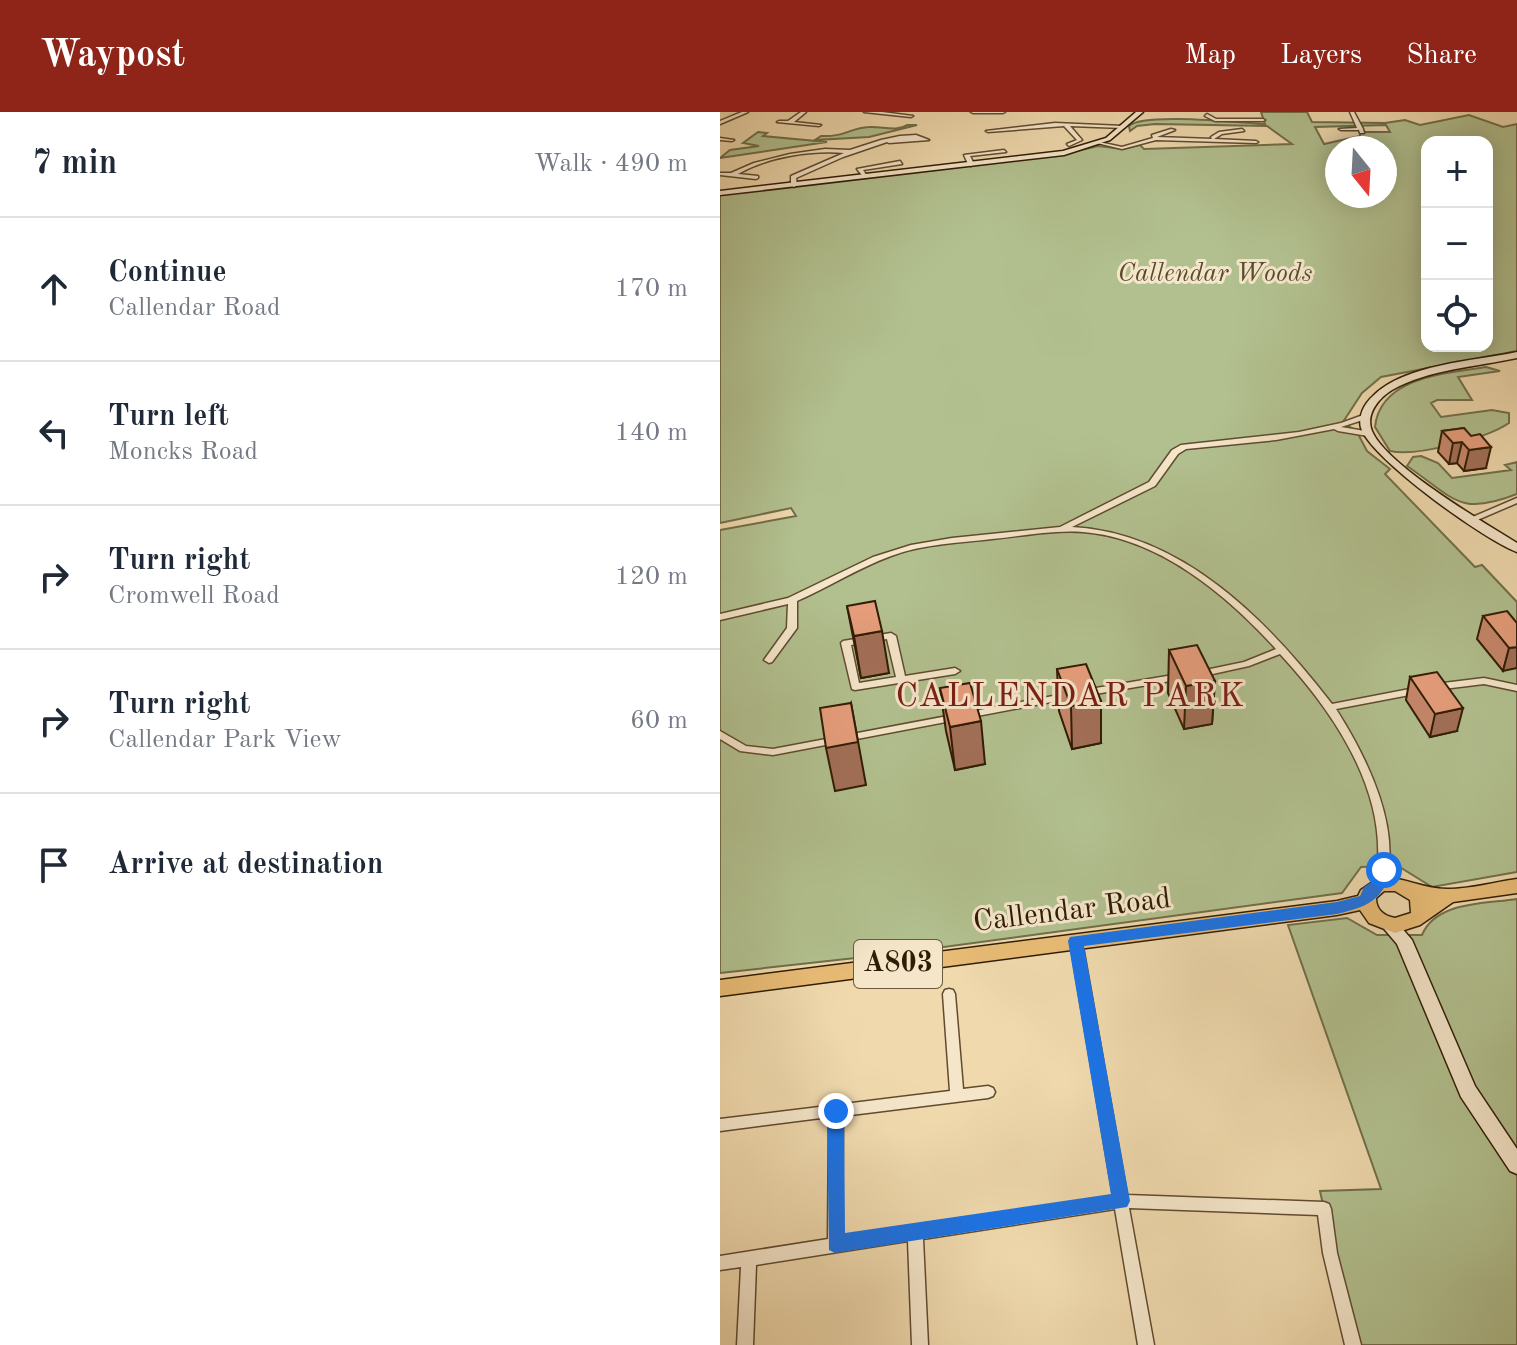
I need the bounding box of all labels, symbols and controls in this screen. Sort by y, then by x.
text: Waypost [40,37,185,75]
text: Map [1184,42,1236,70]
text: Layers [1280,42,1362,70]
text: Share [1406,42,1477,70]
north arrow [1325,136,1397,208]
map controls [1421,136,1493,352]
button: + [1421,136,1493,208]
text: 7 min [32,147,117,181]
text: Walk · 490 m [534,151,688,177]
button: − [1421,208,1493,280]
text: Continue [108,258,227,288]
park label: Callendar Woods [1118,261,1313,287]
icon: ahead [32,267,76,311]
text: 170 m [615,276,688,302]
button: locate [1421,280,1493,352]
text: Callendar Road [108,295,281,321]
text: Turn left [108,402,229,432]
icon: left [32,411,76,455]
text: 140 m [615,420,688,446]
text: Moncks Road [108,439,258,465]
text: Turn right [108,546,250,576]
icon: right [32,555,76,599]
text: 120 m [615,564,688,590]
text: Cromwell Road [108,583,280,609]
district label: CALLENDAR PARK [895,680,1247,714]
text: Turn right [108,690,250,720]
icon: right [32,699,76,743]
text: 60 m [630,708,688,734]
text: Callendar Park View [108,727,342,753]
icon: arrive [32,843,76,887]
text: Arrive at destination [108,850,383,880]
route start [1366,852,1402,888]
street label: Callendar Road [971,884,1173,938]
road number: A803 [854,940,942,988]
route end [818,1093,854,1129]

